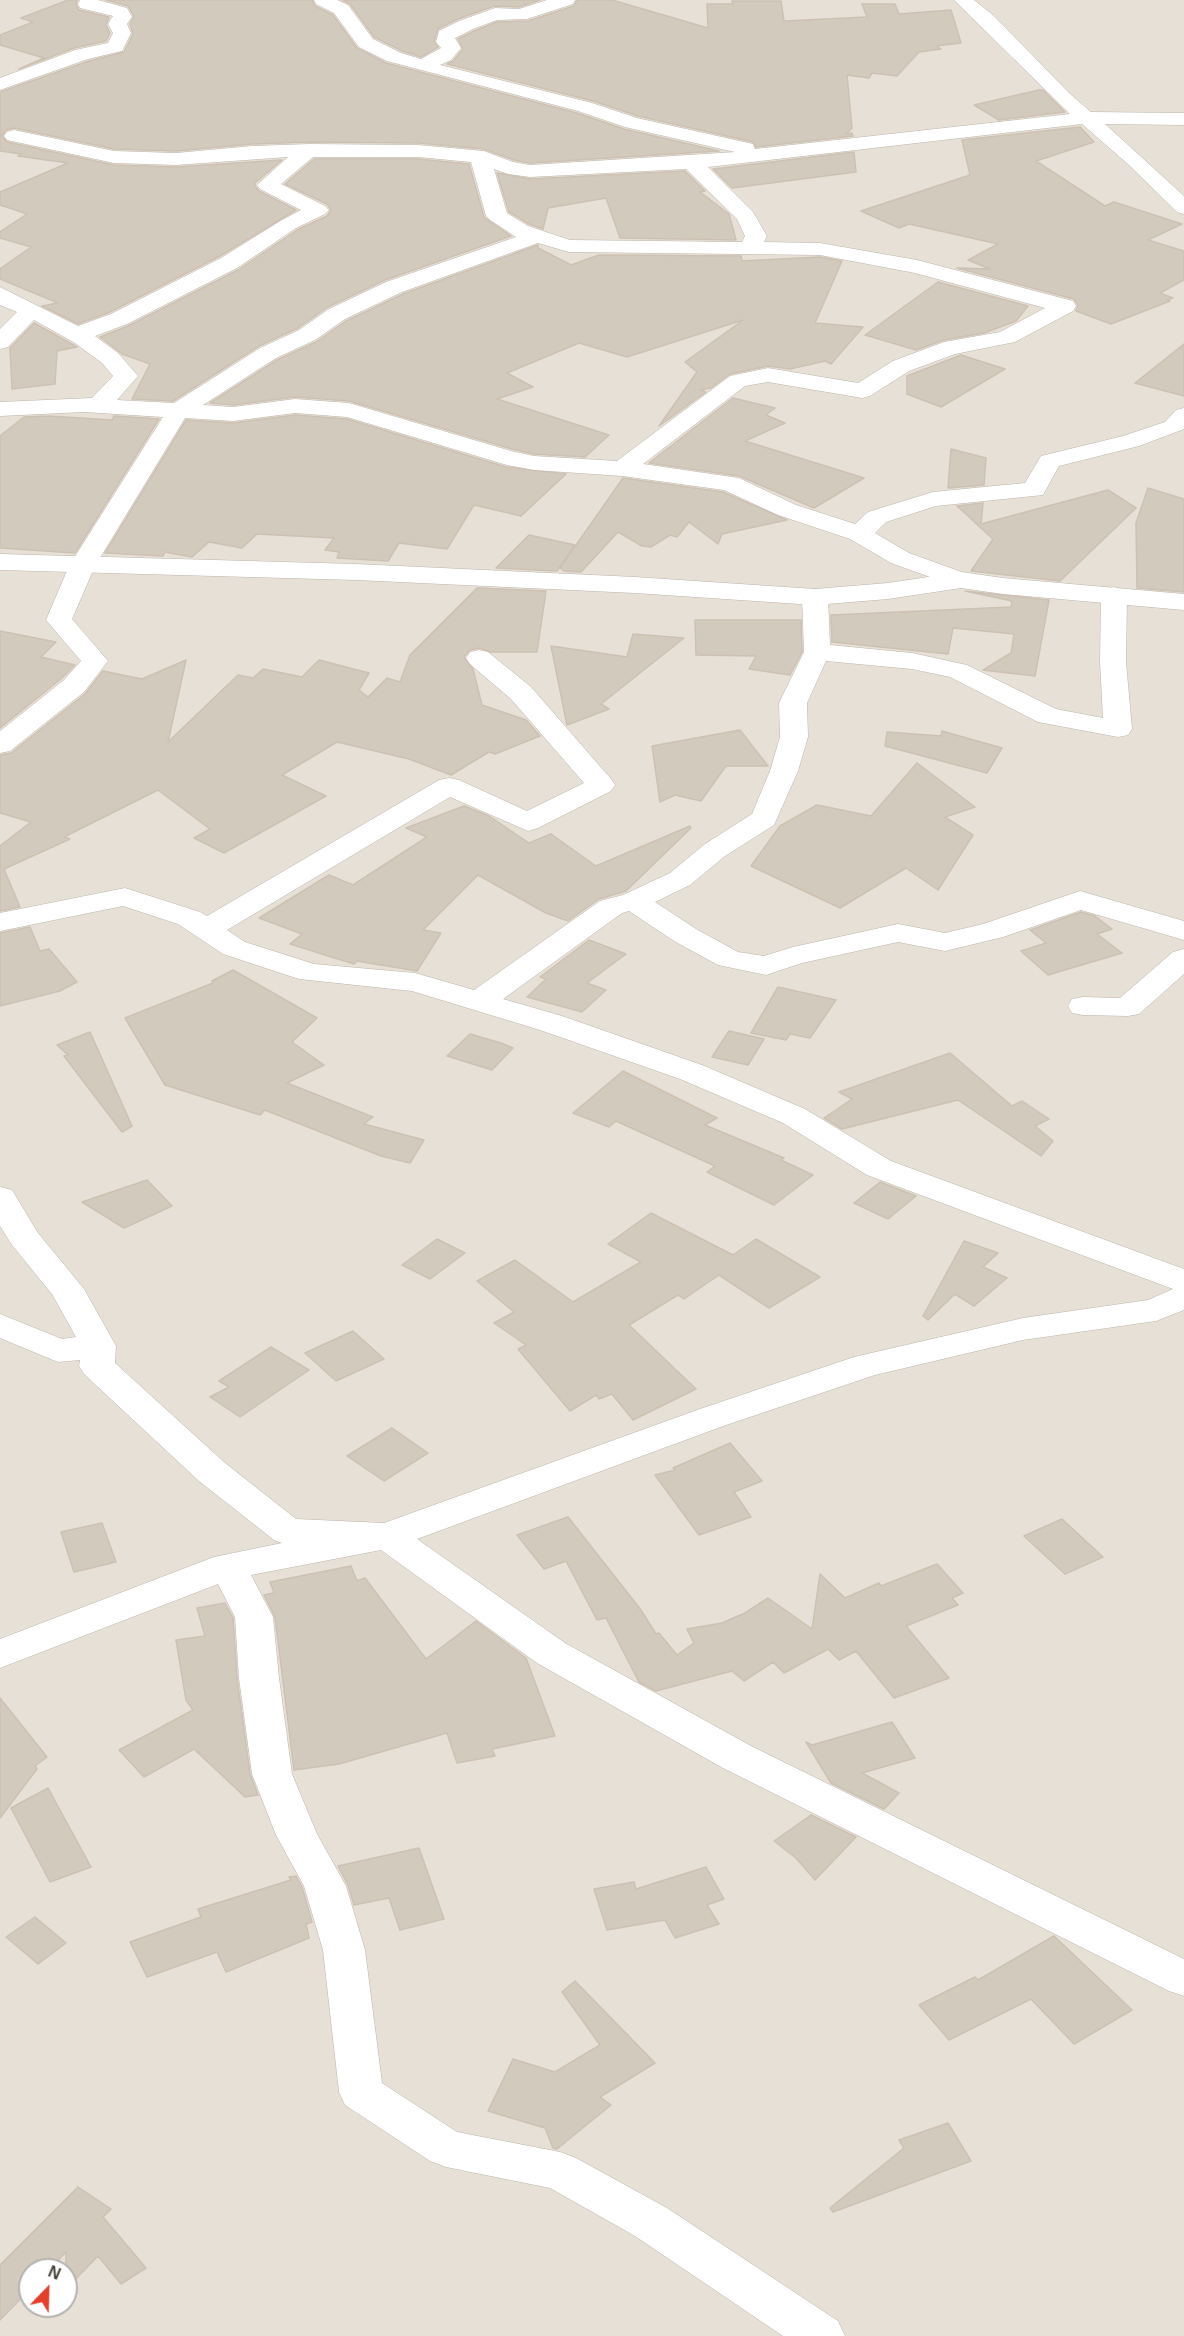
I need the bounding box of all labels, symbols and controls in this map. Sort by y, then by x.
north arrow [18,2258,78,2318]
text: N [46,2263,63,2283]

